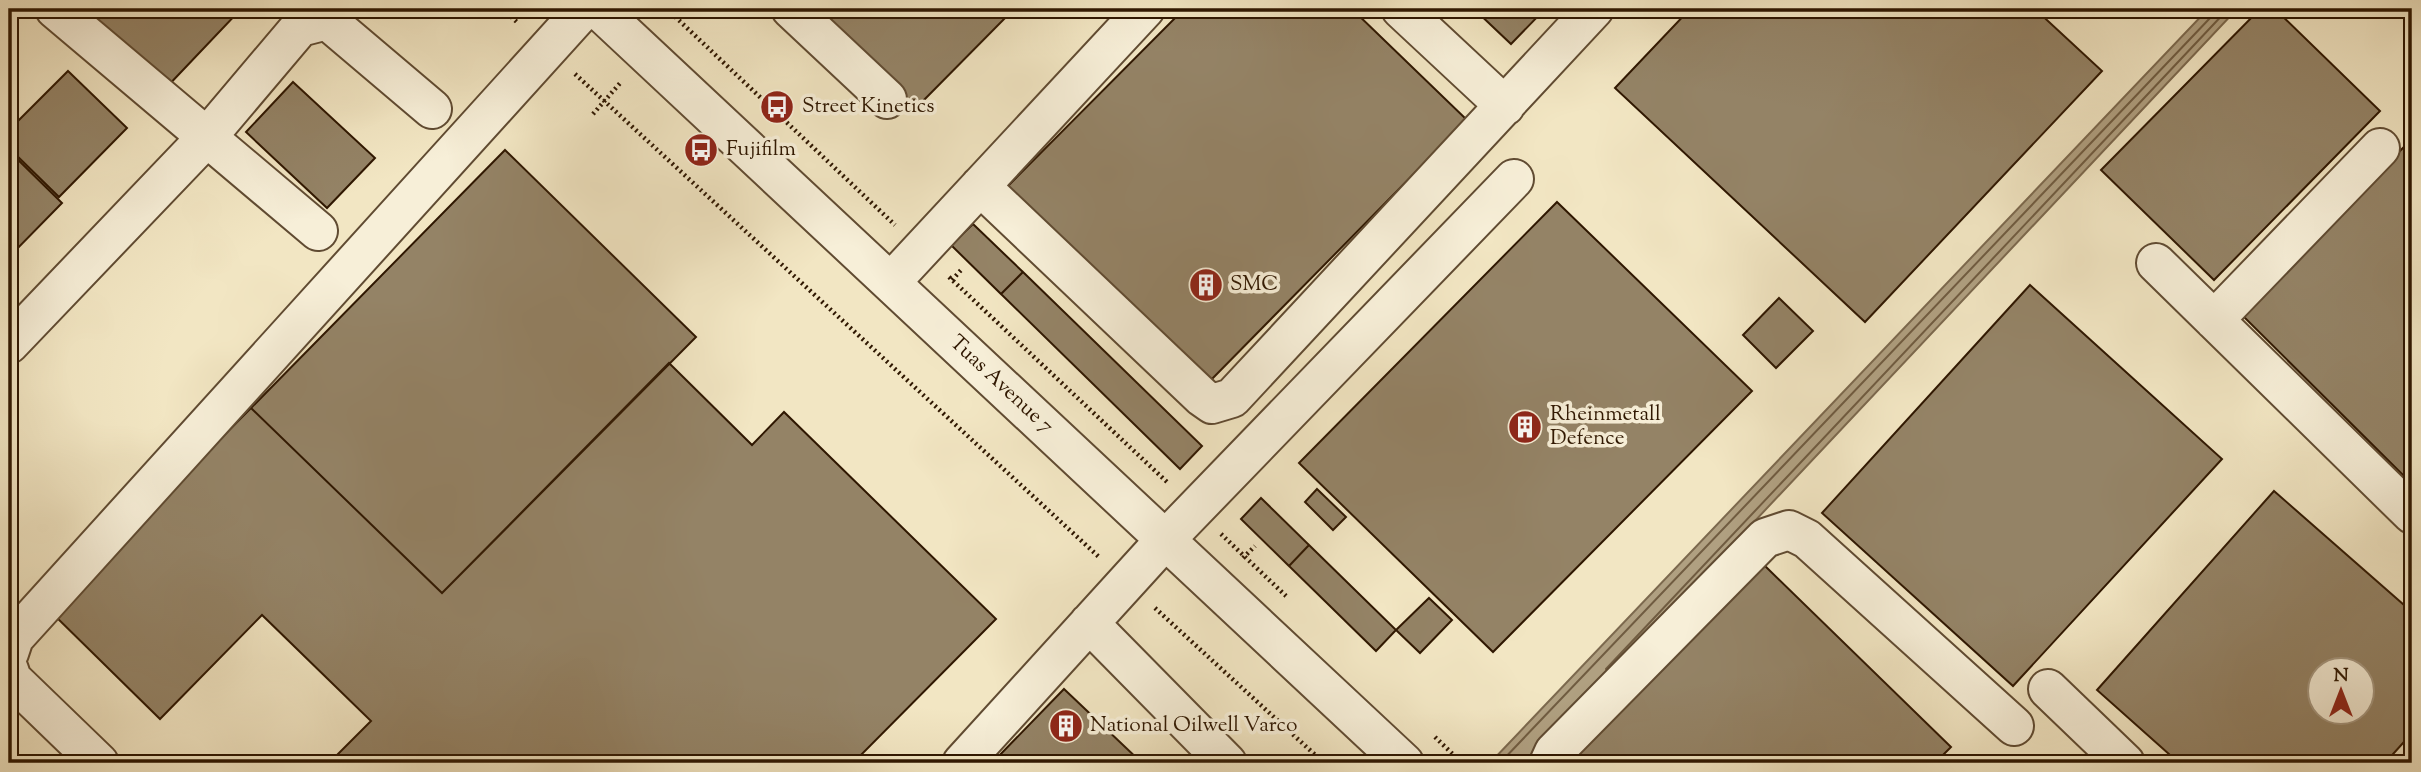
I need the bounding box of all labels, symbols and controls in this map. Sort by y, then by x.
bus stop icon: Street Kinetics [758,88,796,126]
place label: Street Kinetics [802,92,935,122]
bus stop icon: Fujifilm [682,131,720,169]
place label: Fujifilm [726,135,796,165]
building icon: SMC [1187,266,1225,304]
place label: SMC [1230,270,1278,300]
street label: Tuas Avenue 7 [942,329,1060,442]
place label: Rheinmetall Defence [1550,400,1661,454]
building icon: Rheinmetall Defence [1506,408,1544,446]
north arrow [2306,656,2376,726]
text: N [2333,663,2349,690]
building icon: National Oilwell Varco [1047,707,1085,745]
place label: National Oilwell Varco [1090,711,1298,741]

